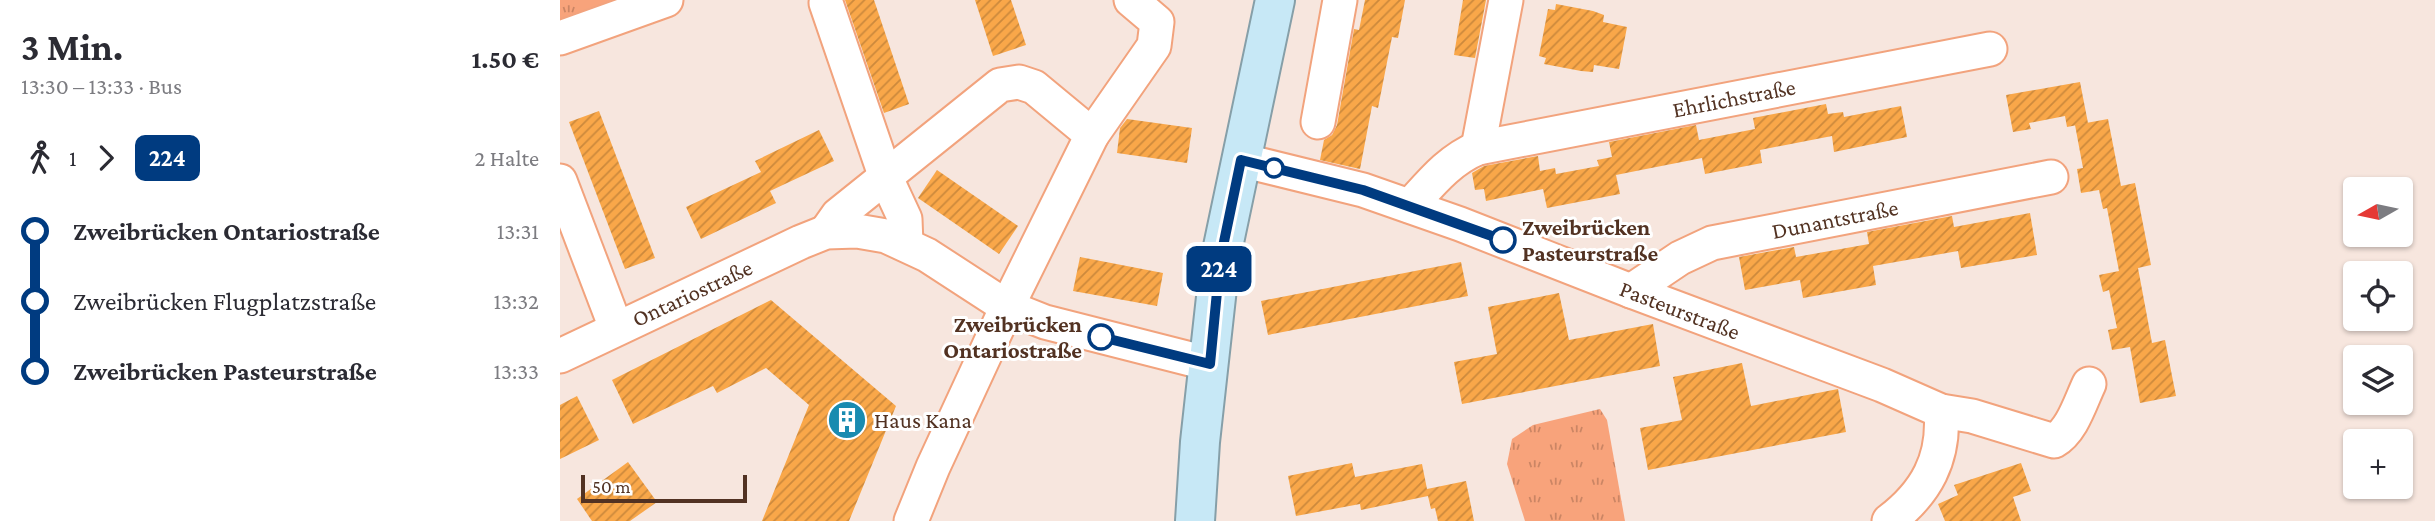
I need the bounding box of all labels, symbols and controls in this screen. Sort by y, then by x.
text: 3 Min. [21,26,123,68]
text: 1.50 € [471,45,539,74]
text: 13:30 – 13:33 · Bus [21,73,182,99]
street label: Ehrlichstraße [1670,73,1798,123]
icon: walk [21,139,59,177]
icon: forward [87,139,125,177]
text: 224 [149,144,186,171]
text: 1 [69,145,77,171]
text: 2 Halte [474,145,539,171]
unlabelled marker [1264,158,1284,178]
north arrow [2343,177,2413,247]
map controls [2343,177,2413,499]
street label: Dunantstraße [1770,194,1900,244]
place label: Zweibrücken Pasteurstraße [1522,214,1658,266]
text: Zweibrücken Ontariostraße [73,217,380,246]
text: 13:31 [497,218,539,244]
marker: Zweibrücken Pasteurstraße [1490,227,1516,253]
line badge: 224 [1179,246,1259,292]
street label: Ontariostraße [628,254,756,332]
text: 224 [1200,255,1238,282]
button: locate [2343,261,2413,331]
street label: Pasteurstraße [1616,275,1744,345]
text: Zweibrücken Flugplatzstraße [73,287,376,316]
text: 13:32 [493,288,539,314]
place label: Zweibrücken Ontariostraße [943,311,1082,363]
marker: Zweibrücken Ontariostraße [1088,324,1114,350]
button: layers [2343,345,2413,415]
text: Zweibrücken Pasteurstraße [73,357,377,386]
text: 13:33 [493,358,539,384]
building icon: Haus Kana [826,399,868,441]
place label: Haus Kana [874,407,972,433]
button: + [2343,429,2413,499]
scale bar [581,472,747,504]
text: 50 m [592,476,631,497]

